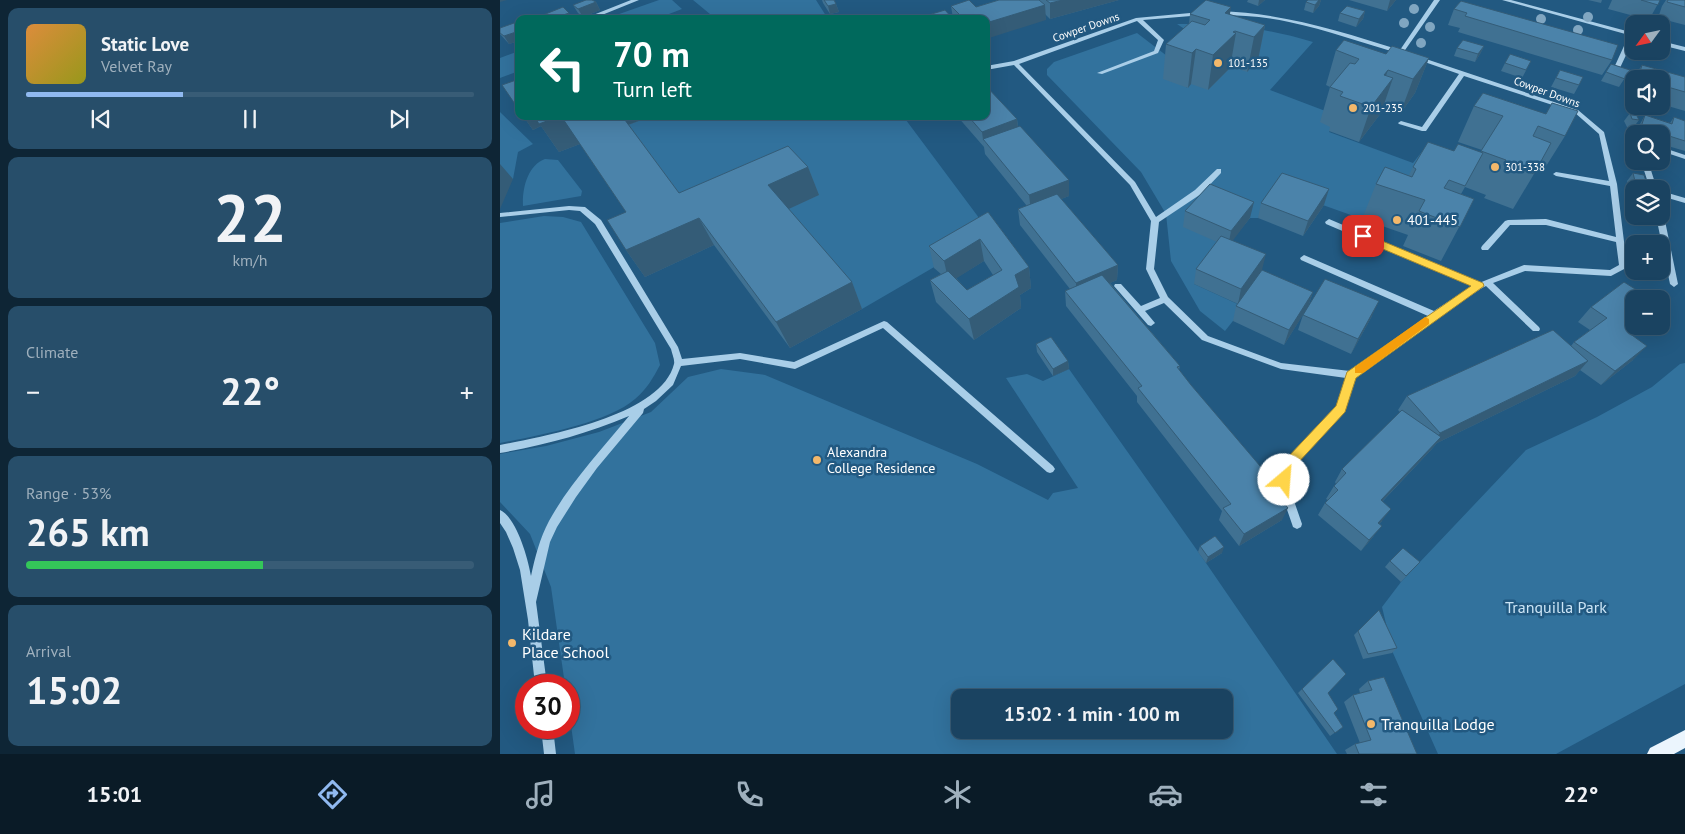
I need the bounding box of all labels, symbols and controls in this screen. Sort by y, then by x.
street label: Cowper Downs [1051,9,1122,45]
north arrow [1625,15,1670,60]
map controls [1625,15,1670,335]
text: 70 m [613,31,690,77]
text: Static Love [101,32,189,56]
icon: left [530,35,595,100]
text: Velvet Ray [101,56,172,76]
place label: 101-135 [1228,56,1268,70]
marker: 101-135 [1212,57,1224,69]
button: sound [1625,70,1670,115]
street label: Cowper Downs [1512,74,1582,111]
text: Turn left [613,75,692,103]
place label: 201-235 [1363,101,1403,115]
marker: 201-235 [1347,102,1359,114]
icon: previous [87,105,115,133]
icon: pause [236,105,264,133]
icon: next [385,105,413,133]
button: search [1625,125,1670,170]
place label: 301-338 [1505,160,1545,174]
marker: 301-338 [1489,161,1501,173]
text: 22 [213,175,287,259]
button: layers [1625,180,1670,225]
place label: 401-445 [1407,211,1458,229]
marker: 401-445 [1391,214,1403,226]
pin [1342,215,1384,257]
icon: arrive [1349,222,1377,250]
button: + [1625,235,1670,280]
text: km/h [232,250,268,270]
button: − [1625,290,1670,335]
text: Climate [26,342,78,362]
text: 22° [220,366,280,415]
text: − [26,373,40,410]
text: + [460,373,474,410]
place label: Alexandra College Residence [827,443,935,477]
position arrow [1257,453,1309,505]
marker: Alexandra College Residence [811,454,823,466]
text: Range · 53% [26,483,111,503]
text: 265 km [26,507,150,556]
park label: Tranquilla Park [1505,597,1607,617]
place label: Kildare Place School [522,624,609,662]
marker: Kildare Place School [506,637,518,649]
text: Arrival [26,641,71,661]
text: 15:02 [26,665,122,714]
speed limit sign: 30 [515,674,580,739]
text: 15:02 · 1 min · 100 m [1004,702,1180,726]
place label: Tranquilla Lodge [1381,714,1495,734]
marker: Tranquilla Lodge [1365,718,1377,730]
icon: directions [315,777,350,812]
icon: music [523,777,558,812]
icon: phone [732,777,767,812]
icon: climate [940,777,975,812]
icon: car [1148,777,1183,812]
icon: filters [1356,777,1391,812]
text: 15:01 [87,780,142,808]
text: 22° [1564,780,1598,808]

